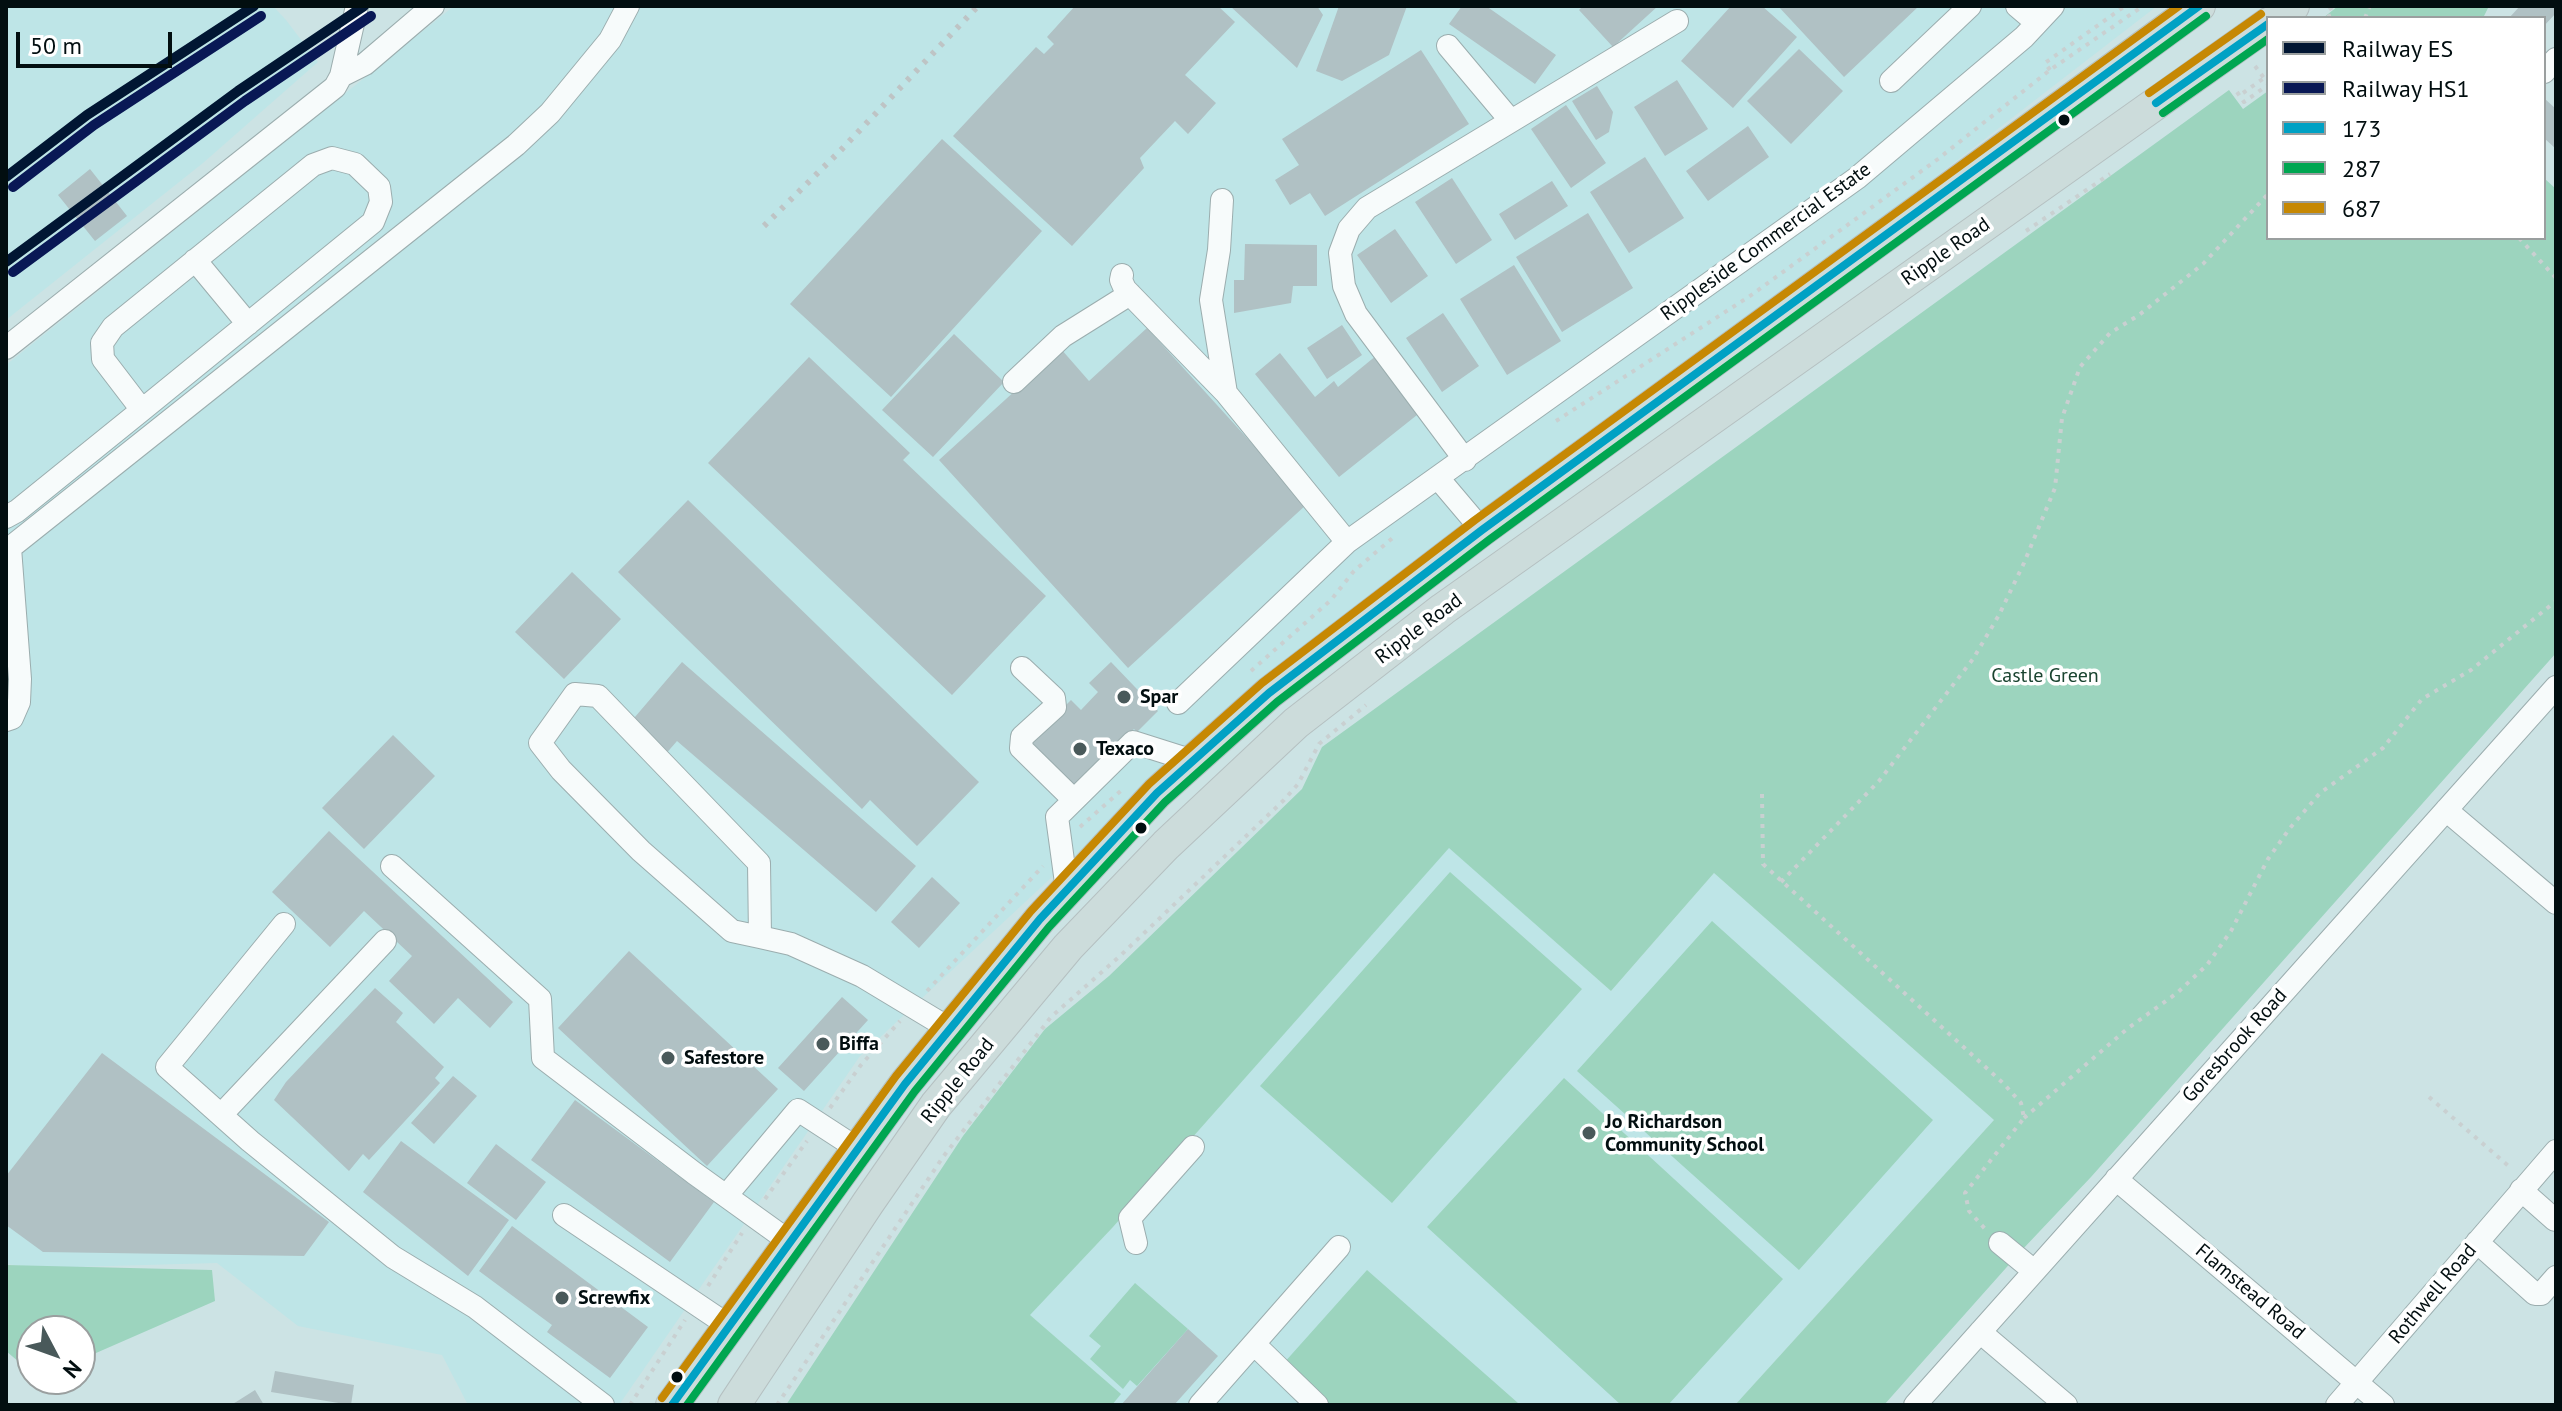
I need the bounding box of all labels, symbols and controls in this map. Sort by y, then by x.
scale bar [20,16,176,66]
legend [2266,16,2546,240]
text: 50 m [30,30,82,61]
text: Railway ES [2342,33,2453,64]
text: Railway HS1 [2342,73,2470,104]
unlabelled marker [2056,112,2072,128]
text: 173 [2342,113,2381,144]
text: 287 [2342,153,2381,184]
street label: Rippleside Commercial Estate [1656,158,1876,326]
text: 687 [2342,193,2381,224]
street label: Ripple Road [1897,213,1995,291]
street label: Ripple Road [1371,589,1467,669]
park label: Castle Green [1991,664,2099,688]
place label: Spar [1140,685,1178,709]
marker: Spar [1115,688,1133,706]
place label: Texaco [1096,737,1154,761]
marker: Texaco [1071,740,1089,758]
unlabelled marker [1133,820,1149,836]
street label: Goresbrook Road [2178,984,2292,1108]
place label: Biffa [839,1032,879,1056]
street label: Ripple Road [916,1034,1000,1128]
marker: Biffa [814,1035,832,1053]
place label: Safestore [684,1046,764,1070]
marker: Safestore [659,1049,677,1067]
place label: Jo Richardson Community School [1605,1110,1764,1157]
marker: Jo Richardson Community School [1580,1124,1598,1142]
street label: Flamstead Road [2190,1239,2310,1345]
street label: Rothwell Road [2384,1239,2482,1349]
place label: Screwfix [578,1286,650,1310]
marker: Screwfix [553,1289,571,1307]
north arrow [16,1315,96,1395]
text: N [57,1355,88,1384]
unlabelled marker [669,1369,685,1385]

